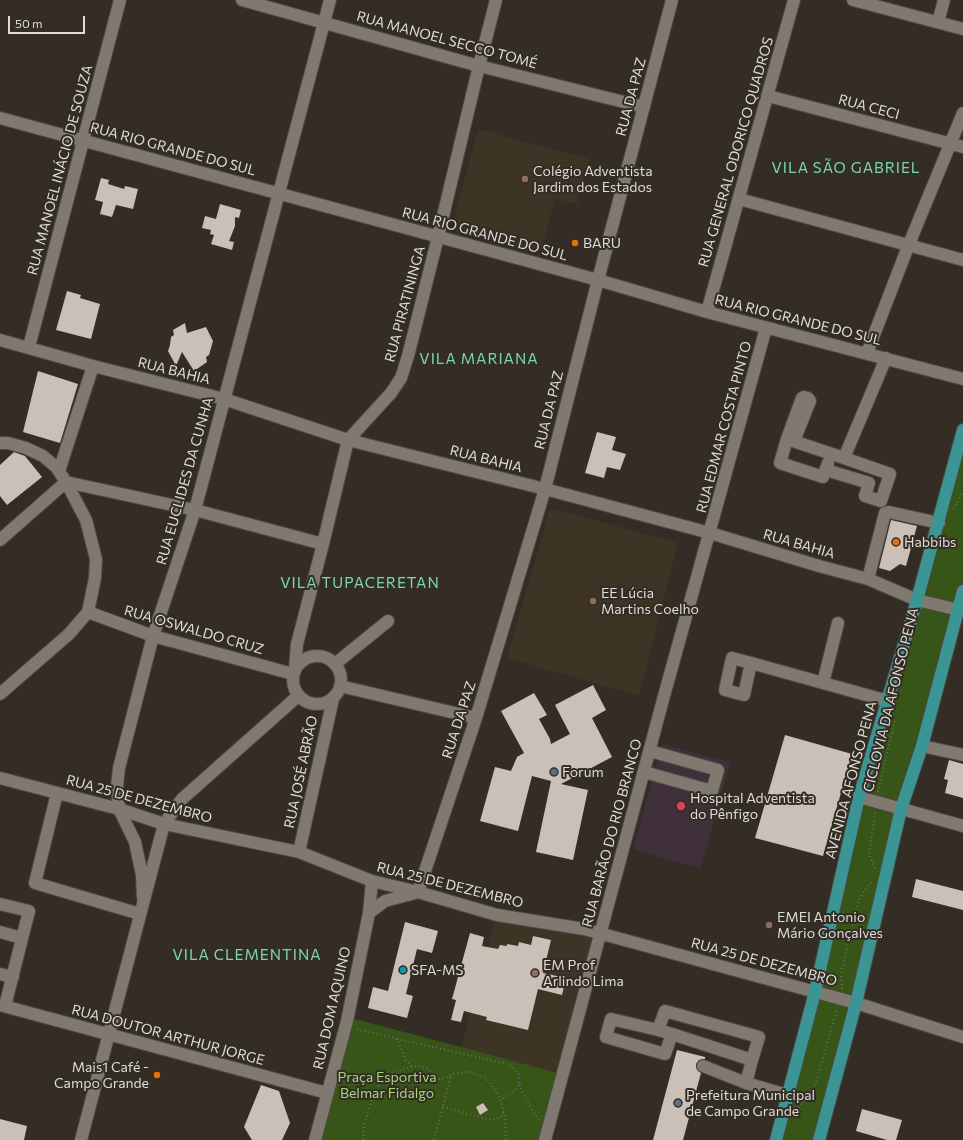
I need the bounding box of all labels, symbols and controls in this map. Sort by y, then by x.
scale bar [10,8,87,34]
street label: RUA MANOEL SECCO TOMÉ [355,8,539,72]
text: 50 m [15,16,43,30]
street label: RUA GENERAL ODORICO QUADROS [695,35,777,269]
street label: RUA DA PAZ [612,56,650,138]
street label: RUA MANOEL INÁCIO DE SOUZA [24,63,96,277]
street label: RUA CECI [837,91,901,123]
street label: RUA RIO GRANDE DO SUL [88,119,258,179]
district label: VILA SÃO GABRIEL [772,159,920,177]
place label: Colégio Adventista Jardim dos Estados [533,163,653,196]
marker: Colégio Adventista Jardim dos Estados [520,174,530,184]
street label: RUA RIO GRANDE DO SUL [400,204,570,264]
place label: BARU [583,235,621,251]
marker: BARU [570,238,580,248]
street label: RUA PIRATININGA [381,244,429,364]
street label: RUA RIO GRANDE DO SUL [713,291,883,349]
street label: RUA EDMAR COSTA PINTO [693,339,755,515]
district label: VILA MARIANA [419,350,539,368]
street label: RUA BAHIA [136,354,212,388]
street label: RUA DA PAZ [531,369,567,451]
street label: RUA EUCLIDES DA CUNHA [153,395,217,567]
street label: RUA BAHIA [448,442,524,476]
street label: RUA BAHIA [761,526,837,562]
place label: Habbibs [904,534,956,550]
marker: Habbibs [891,537,901,547]
district label: VILA TUPACERETAN [280,574,440,592]
place label: EE Lúcia Martins Coelho [601,585,699,618]
marker: EE Lúcia Martins Coelho [588,596,598,606]
street label: RUA OSWALDO CRUZ [122,602,266,658]
street label: CICLOVIA DA AFONSO PENA [860,606,922,794]
street label: RUA DA PAZ [439,679,479,761]
street label: AVENIDA AFONSO PENA [822,699,880,861]
street label: RUA JOSÉ ABRÃO [281,714,321,830]
street label: RUA BARÃO DO RIO BRANCO [579,737,645,929]
place label: Forum [562,764,604,780]
marker: Forum [549,767,559,777]
street label: RUA 25 DE DEZEMBRO [64,771,214,827]
place label: Hospital Adventista do Pênfigo [690,790,815,822]
marker: Hospital Adventista do Pênfigo [675,800,687,812]
street label: RUA 25 DE DEZEMBRO [375,859,525,911]
place label: EMEI Antonio Mário Gonçalves [777,909,883,942]
marker: EMEI Antonio Mário Gonçalves [764,920,774,930]
street label: RUA 25 DE DEZEMBRO [689,934,839,990]
street label: RUA DOM AQUINO [310,945,354,1071]
district label: VILA CLEMENTINA [172,946,322,964]
place label: EM Prof Arlindo Lima [543,957,624,990]
place label: SFA-MS [411,962,464,978]
marker: SFA-MS [398,965,408,975]
marker: EM Prof Arlindo Lima [530,968,540,978]
street label: RUA DOUTOR ARTHUR JORGE [70,1001,266,1069]
place label: Mais1 Café - Campo Grande [54,1059,149,1092]
park label: Praça Esportiva Belmar Fidalgo [337,1069,437,1102]
marker: Mais1 Café - Campo Grande [152,1070,162,1080]
place label: Prefeitura Municipal de Campo Grande [686,1087,815,1120]
marker: Prefeitura Municipal de Campo Grande [673,1098,683,1108]

